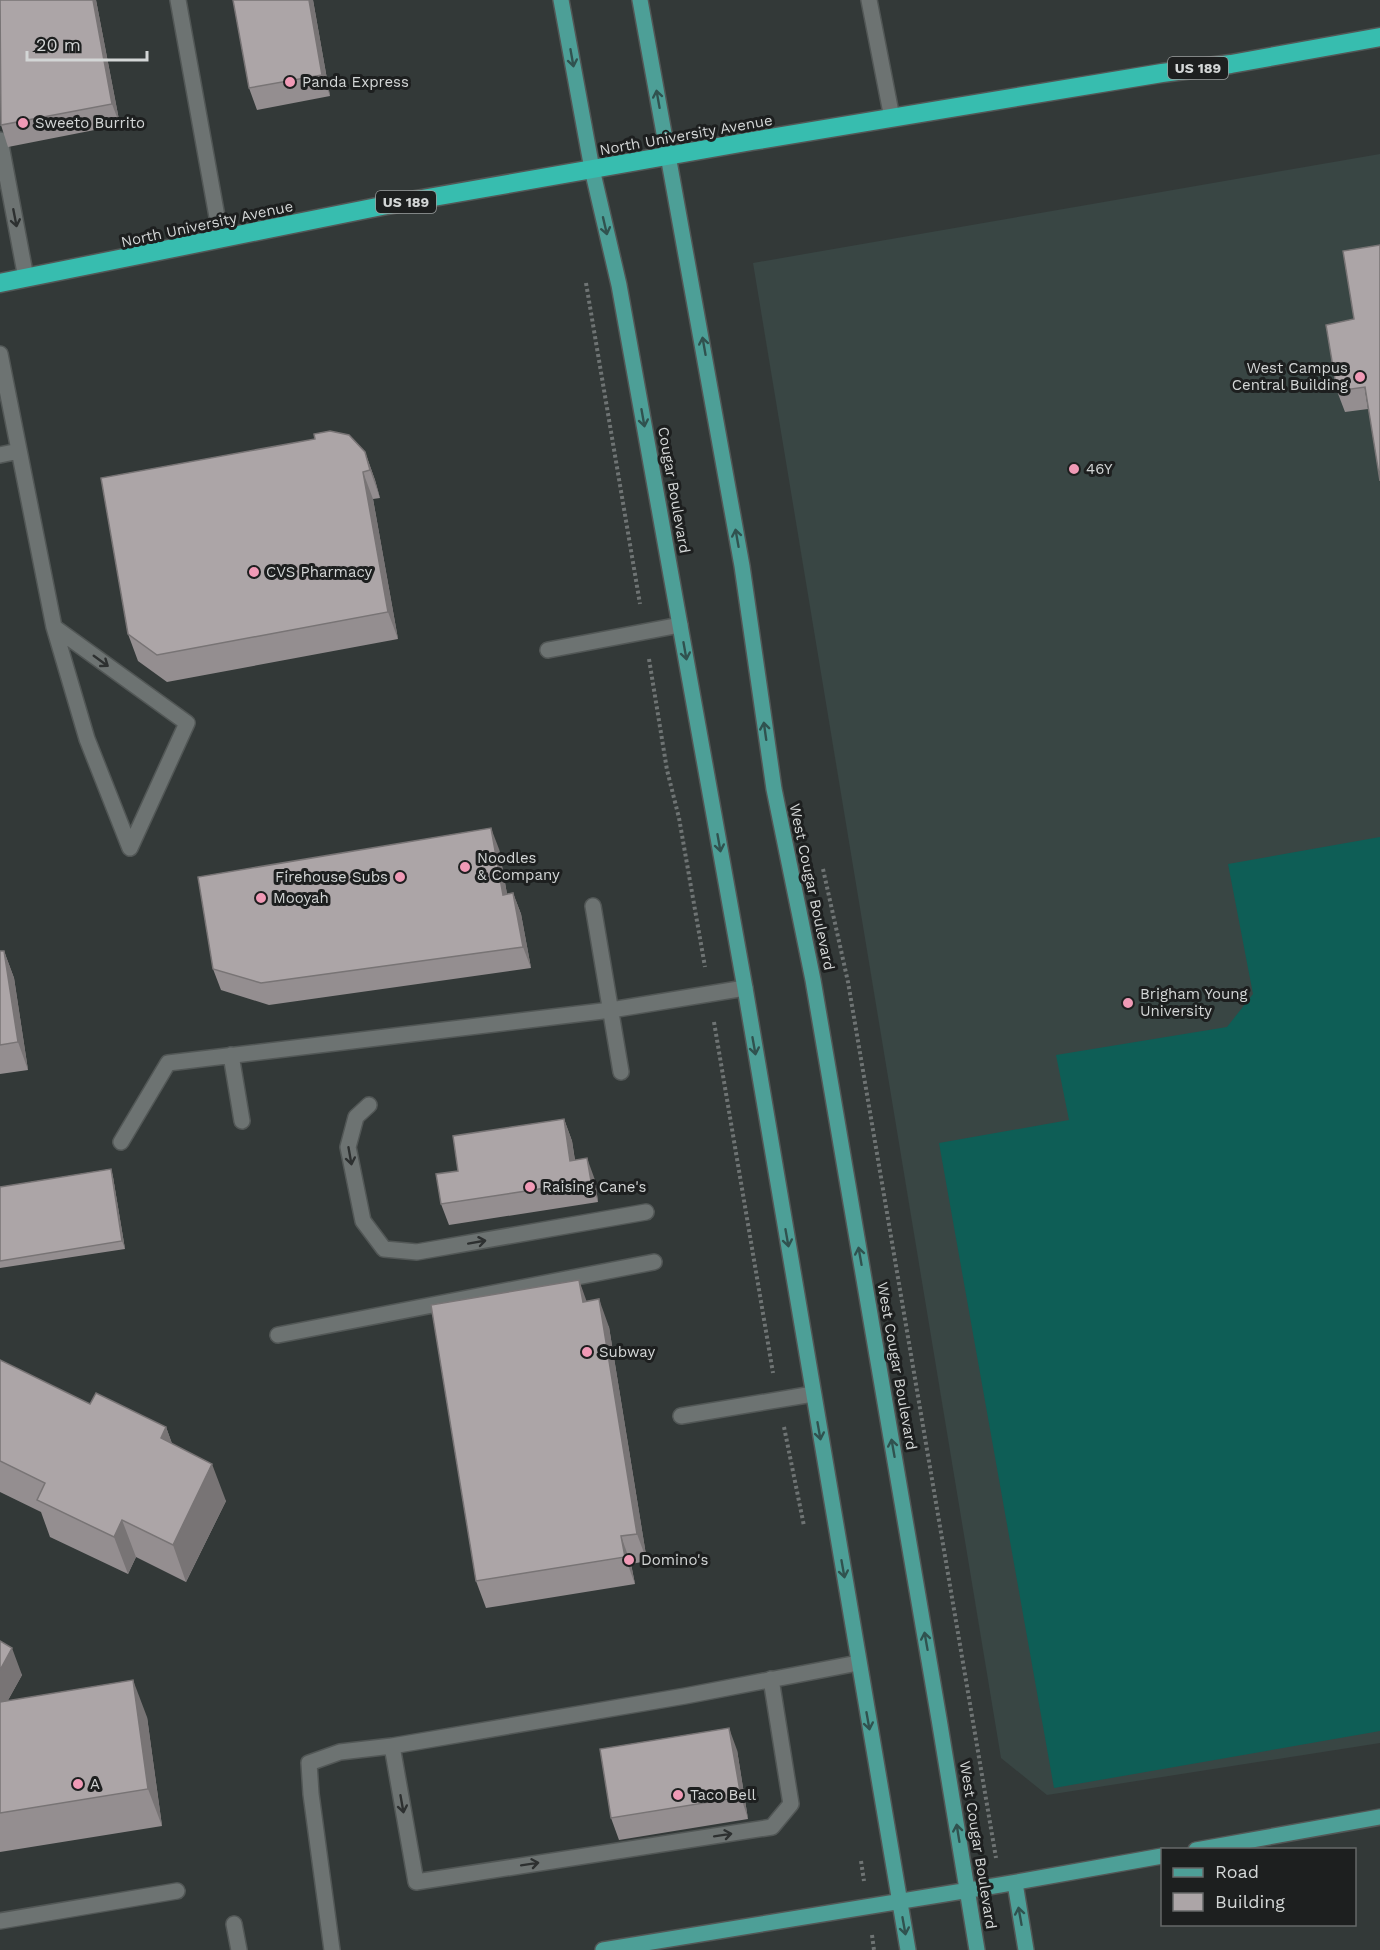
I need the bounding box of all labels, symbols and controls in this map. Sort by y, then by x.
scale bar [27,24,147,62]
text: 20 m [36,34,81,55]
one-way arrow [567,47,578,67]
road number: US 189 [1168,57,1228,79]
place label: Panda Express [302,73,409,91]
marker: Panda Express [283,75,297,89]
one-way arrow [652,89,663,109]
street label: North University Avenue [598,111,774,159]
place label: Sweeto Burrito [35,114,145,132]
marker: Sweeto Burrito [16,116,30,130]
road number: US 189 [376,191,436,213]
street label: North University Avenue [119,197,295,251]
one-way arrow [10,207,21,227]
one-way arrow [600,216,612,235]
one-way arrow [698,337,709,357]
place label: West Campus Central Building [1232,359,1348,394]
marker: West Campus Central Building [1353,370,1367,384]
one-way arrow [638,407,649,427]
street label: Cougar Boulevard [654,425,694,555]
place label: 46Y [1086,460,1113,478]
marker: 46Y [1067,462,1081,476]
one-way arrow [732,529,743,549]
place label: CVS Pharmacy [266,563,372,581]
marker: CVS Pharmacy [247,565,261,579]
one-way arrow [679,640,690,660]
one-way arrow [93,655,109,667]
one-way arrow [760,722,771,742]
street label: West Cougar Boulevard [785,802,839,972]
one-way arrow [714,832,725,852]
place label: Noodles & Company [477,849,560,884]
marker: Noodles & Company [458,860,472,874]
place label: Firehouse Subs [275,868,388,886]
marker: Firehouse Subs [393,870,407,884]
place label: Mooyah [273,889,329,907]
marker: Mooyah [254,891,268,905]
place label: Brigham Young University [1140,985,1247,1020]
marker: Brigham Young University [1121,996,1135,1010]
one-way arrow [749,1036,760,1056]
one-way arrow [345,1146,356,1166]
place label: Raising Cane's [542,1178,647,1196]
marker: Raising Cane's [523,1180,537,1194]
one-way arrow [782,1228,793,1248]
one-way arrow [467,1236,486,1247]
one-way arrow [854,1247,865,1267]
street label: West Cougar Boulevard [873,1281,921,1451]
place label: Subway [599,1343,655,1361]
marker: Subway [580,1345,594,1359]
one-way arrow [814,1420,825,1440]
one-way arrow [887,1439,898,1459]
place label: Domino's [641,1551,708,1569]
marker: Domino's [622,1553,636,1567]
one-way arrow [837,1559,848,1578]
one-way arrow [920,1631,931,1651]
one-way arrow [863,1710,874,1730]
street label: West Cougar Boulevard [956,1760,1000,1930]
place label: A [90,1775,100,1793]
marker: A [71,1777,85,1791]
place label: Taco Bell [690,1786,757,1804]
marker: Taco Bell [671,1788,685,1802]
one-way arrow [397,1794,408,1813]
one-way arrow [952,1824,963,1843]
one-way arrow [713,1829,733,1840]
legend [1161,1848,1356,1926]
one-way arrow [520,1859,540,1870]
text: Road [1215,1861,1259,1882]
text: Building [1215,1891,1285,1912]
one-way arrow [1015,1907,1026,1927]
one-way arrow [899,1915,910,1935]

